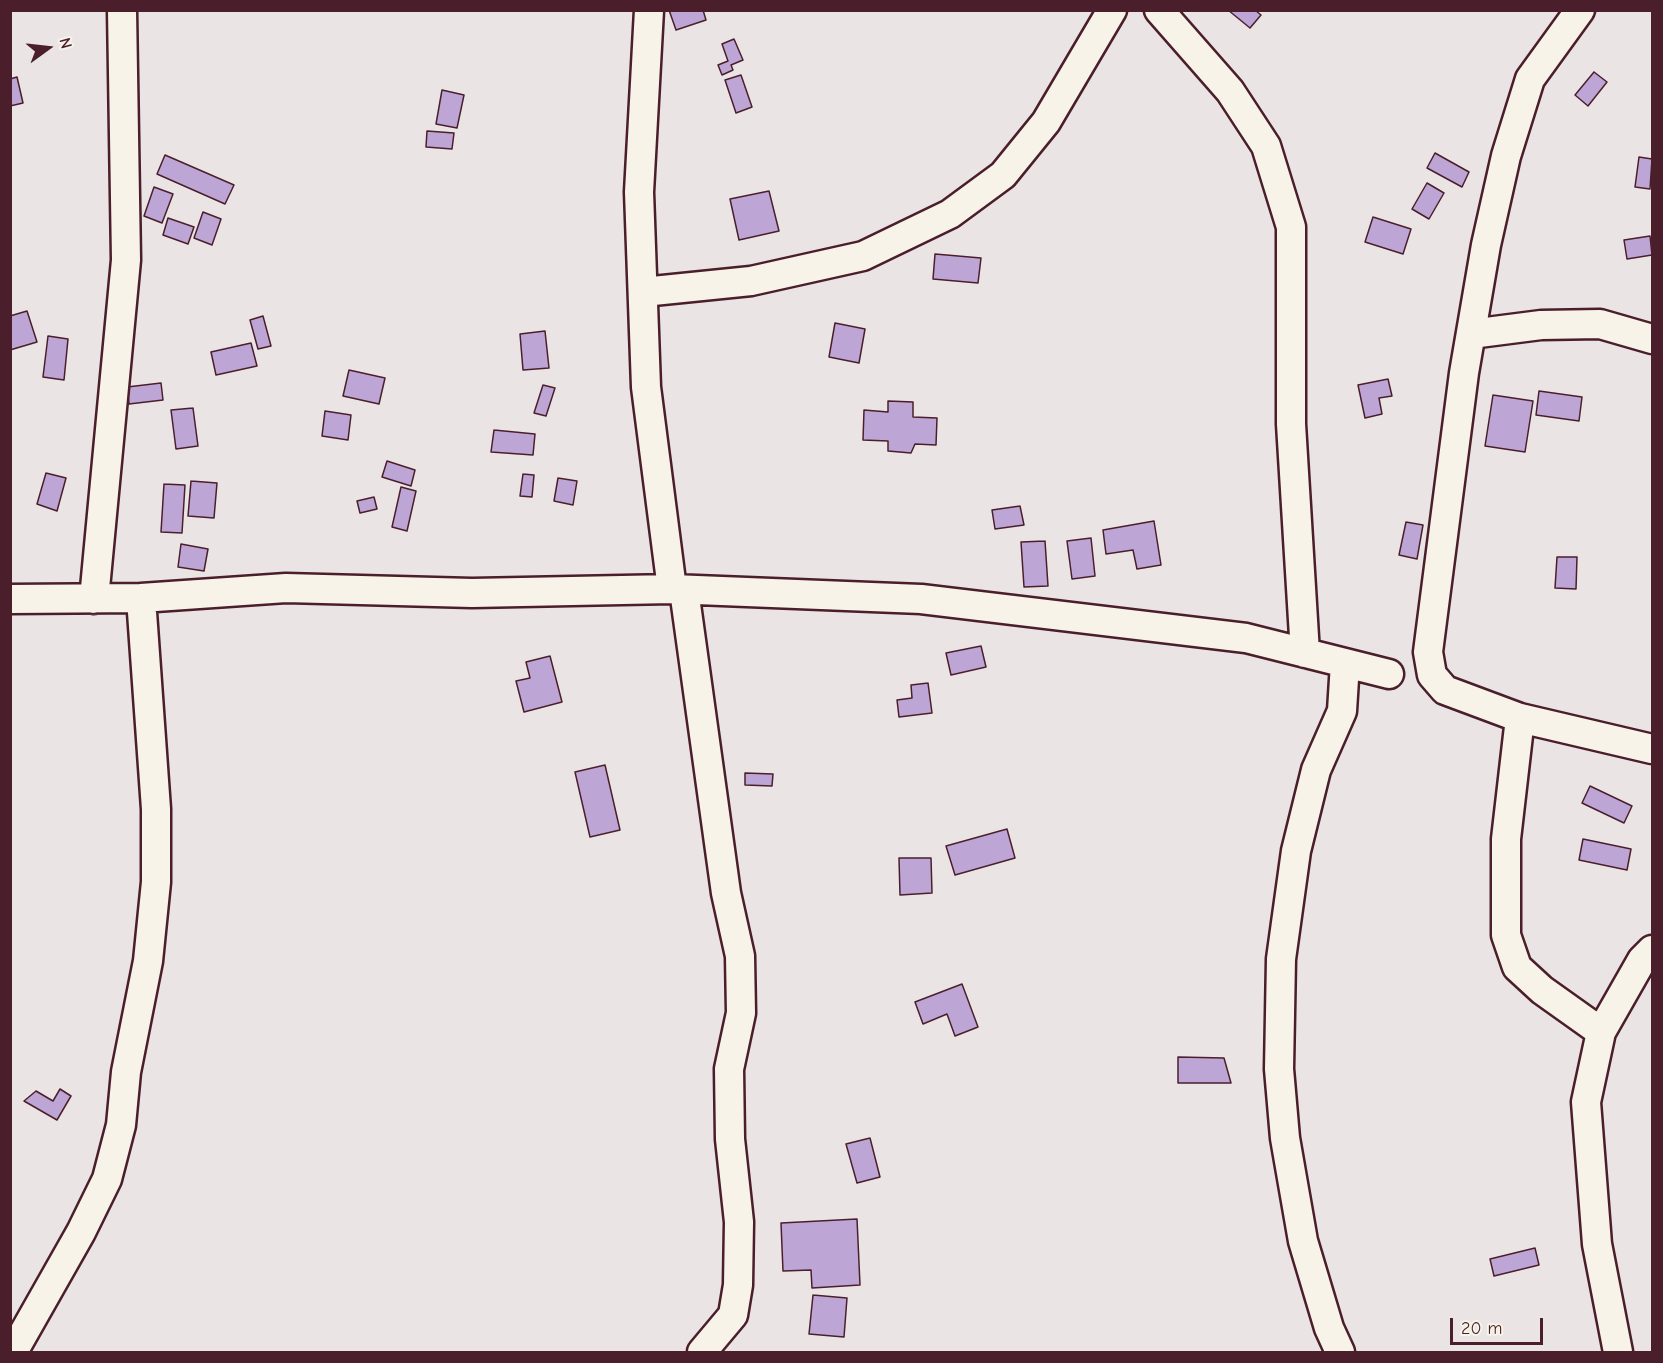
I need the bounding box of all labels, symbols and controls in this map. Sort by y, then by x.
north arrow [18,18,78,78]
text: N [55,36,75,51]
scale bar [1453,1306,1546,1344]
text: 20 m [1461,1318,1502,1339]

